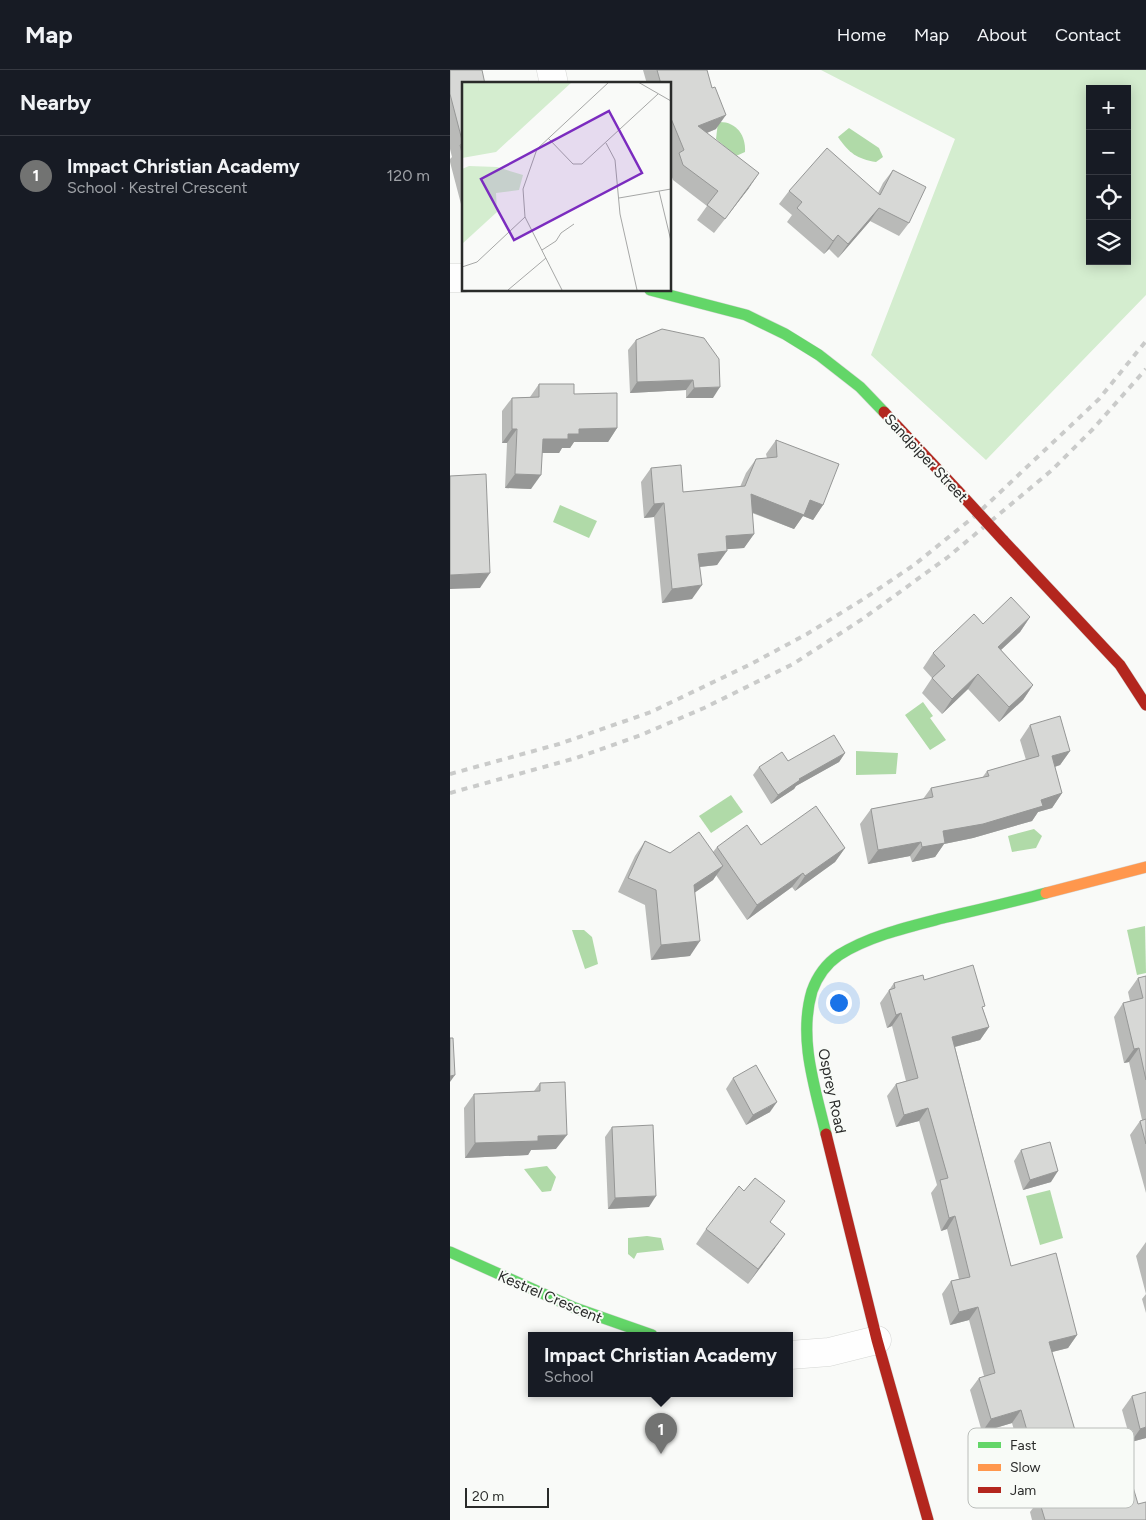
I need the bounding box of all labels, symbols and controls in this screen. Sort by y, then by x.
text: Map [25,20,73,49]
text: Home [837,24,886,46]
text: Map [914,24,949,46]
text: About [977,24,1027,46]
text: Contact [1055,24,1121,46]
inset map [462,82,671,291]
map controls [1086,85,1131,265]
button: + [1086,85,1131,130]
text: Nearby [20,90,91,115]
button: − [1086,130,1131,175]
text: Impact Christian Academy [67,155,300,178]
text: 1 [33,166,39,185]
text: 120 m [387,166,430,185]
button: locate [1086,175,1131,220]
text: School · Kestrel Crescent [67,178,247,197]
button: layers [1086,220,1131,265]
street label: Sandpiper Street [880,410,972,506]
your location [826,990,852,1016]
street label: Osprey Road [814,1047,850,1135]
street label: Kestrel Crescent [495,1267,605,1327]
popup [528,1332,793,1397]
text: Impact Christian Academy [544,1344,777,1367]
text: School [544,1367,594,1386]
pin: 1 [645,1413,677,1454]
legend [968,1428,1134,1508]
text: Fast [1010,1437,1036,1454]
text: Slow [1010,1459,1041,1476]
text: Jam [1010,1482,1036,1499]
scale bar [465,1485,549,1508]
text: 20 m [472,1488,504,1505]

